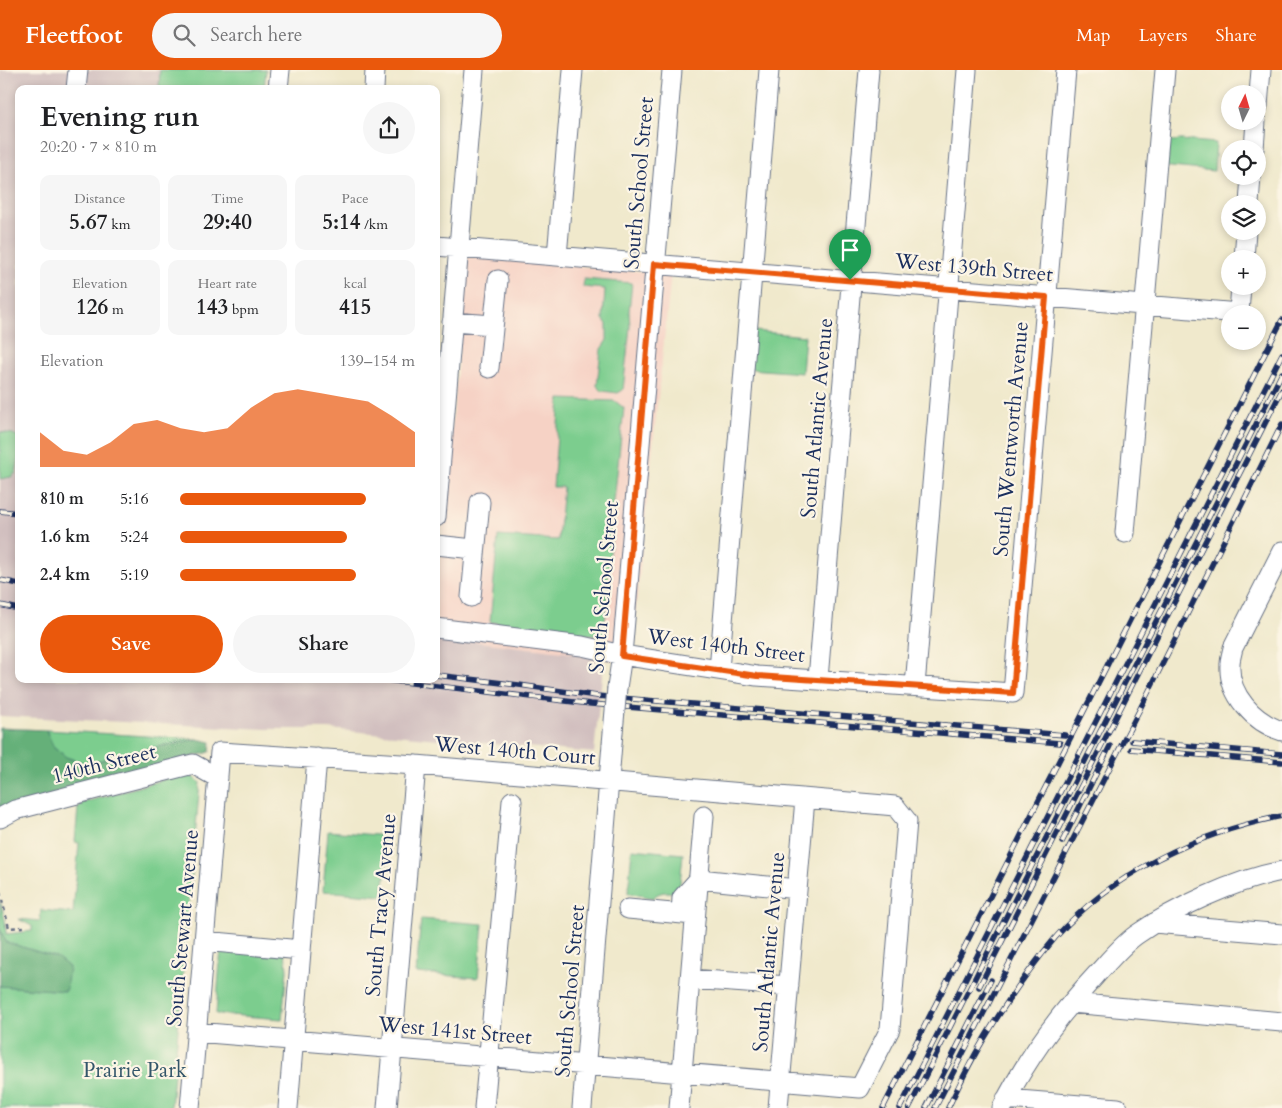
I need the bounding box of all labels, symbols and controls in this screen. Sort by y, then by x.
search box [152,13,502,58]
text: Fleetfoot [25,19,122,52]
icon: search [170,21,198,49]
text: Search here [210,22,302,48]
text: Map [1076,23,1111,48]
text: Layers [1139,23,1188,48]
text: Share [1216,23,1257,48]
north arrow [1221,85,1266,130]
map controls [1221,85,1266,350]
street label: South School Street [617,95,661,270]
text: Evening run [40,98,199,136]
button: share [363,102,415,154]
text: 20:20 · 7 × 810 m [40,136,157,158]
button: locate [1221,140,1266,185]
text: Distance [74,189,125,208]
text: Time [211,189,244,208]
text: Pace [342,189,369,208]
button: layers [1221,195,1266,240]
text: 5.67 [69,208,107,237]
text: 29:40 [203,208,252,237]
text: 5:14 [322,208,361,237]
text: km [107,215,131,234]
text: /km [361,215,388,234]
pin [829,229,871,280]
icon: arrive [836,236,864,264]
street label: West 139th Street [893,247,1055,289]
button: + [1221,250,1266,295]
text: Elevation [72,274,128,293]
text: Heart rate [198,274,257,293]
text: kcal [343,274,367,293]
text: 126 [76,293,108,322]
text: 143 [196,293,228,322]
text: 415 [339,293,371,322]
text: m [108,300,124,319]
text: bpm [228,300,259,319]
button: − [1221,305,1266,350]
street label: South Atlantic Avenue [794,317,840,519]
street label: South Wentworth Avenue [986,320,1036,558]
text: Elevation [40,350,104,372]
text: 139–154 m [339,350,415,372]
text: 810 m [40,488,84,510]
text: 5:16 [120,488,149,510]
street label: South School Street [582,499,626,674]
text: 1.6 km [40,526,90,548]
text: 5:24 [120,526,149,548]
text: 2.4 km [40,564,90,586]
text: 5:19 [120,564,149,586]
button: Save [40,615,223,673]
button: Share [233,615,415,673]
street label: West 140th Street [645,622,807,670]
street label: West 140th Court [432,729,597,773]
street label: 140th Street [49,737,160,791]
street label: South Tracy Avenue [359,812,403,998]
street label: South Stewart Avenue [160,828,206,1028]
street label: South Atlantic Avenue [746,851,792,1053]
street label: South School Street [548,903,592,1078]
street label: West 141st Street [376,1010,533,1052]
park label: Prairie Park [83,1056,188,1085]

